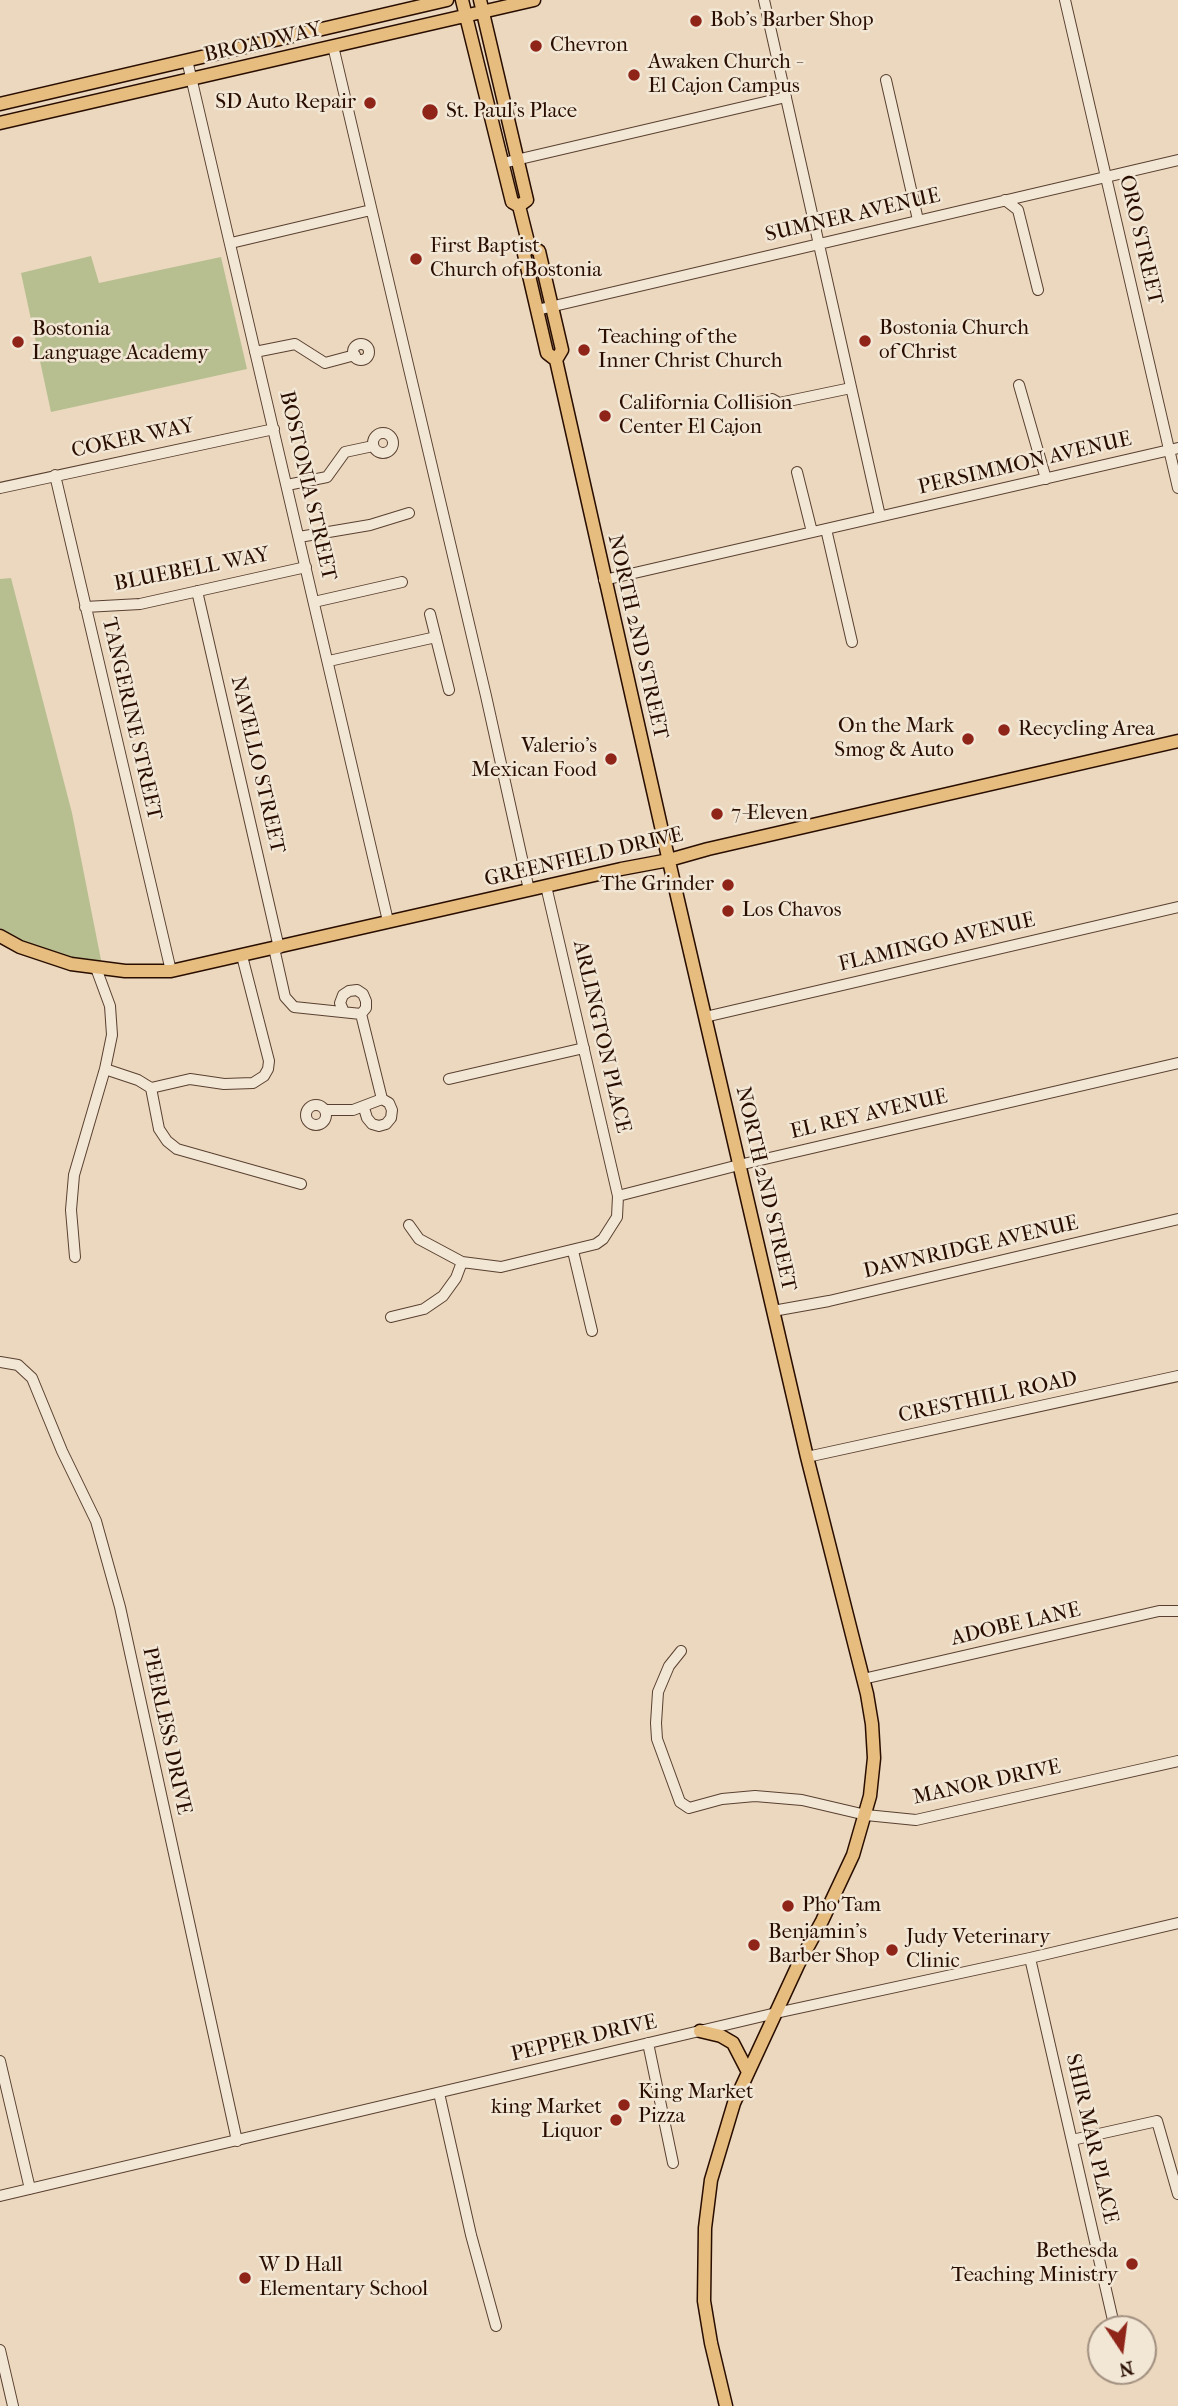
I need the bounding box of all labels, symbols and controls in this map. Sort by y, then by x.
place label: Bob's Barber Shop [710,8,874,34]
marker: Bob's Barber Shop [688,13,704,29]
street label: BROADWAY [202,17,324,69]
place label: Chevron [550,33,628,59]
marker: Chevron [528,38,544,54]
place label: Awaken Church - El Cajon Campus [648,50,801,100]
marker: Awaken Church - El Cajon Campus [626,67,642,83]
place label: SD Auto Repair [215,90,356,116]
marker: SD Auto Repair [362,95,378,111]
place label: St. Paul's Place [446,99,577,125]
marker: St. Paul's Place [420,102,440,122]
street label: ORO STREET [1113,173,1167,307]
street label: SUMNER AVENUE [763,184,943,248]
place label: First Baptist Church of Bostonia [430,234,602,284]
marker: First Baptist Church of Bostonia [408,251,424,267]
place label: Bostonia Church of Christ [879,316,1029,366]
place label: Bostonia Language Academy [32,317,208,367]
place label: Teaching of the Inner Christ Church [598,325,782,375]
marker: Bostonia Church of Christ [857,333,873,349]
marker: Bostonia Language Academy [10,334,26,350]
marker: Teaching of the Inner Christ Church [576,342,592,358]
street label: BOSTONIA STREET [273,389,341,583]
place label: California Collision Center El Cajon [619,391,792,441]
marker: California Collision Center El Cajon [597,408,613,424]
street label: COKER WAY [69,414,197,464]
street label: PERSIMMON AVENUE [916,427,1134,501]
street label: NORTH 2ND STREET [601,532,673,742]
street label: BLUEBELL WAY [112,543,272,597]
street label: TANGERINE STREET [95,615,167,823]
street label: NAVELLO STREET [224,674,290,856]
place label: On the Mark Smog & Auto [834,714,954,764]
place label: Recycling Area [1018,717,1155,743]
marker: Recycling Area [996,722,1012,738]
marker: On the Mark Smog & Auto [960,731,976,747]
place label: Valerio's Mexican Food [471,734,597,784]
marker: Valerio's Mexican Food [603,751,619,767]
place label: 7-Eleven [731,801,808,827]
marker: 7-Eleven [709,806,725,822]
street label: GREENFIELD DRIVE [482,823,686,893]
place label: The Grinder [600,872,714,898]
marker: The Grinder [720,877,736,893]
place label: Los Chavos [742,898,841,924]
marker: Los Chavos [720,903,736,919]
street label: FLAMINGO AVENUE [836,908,1038,978]
street label: ARLINGTON PLACE [567,938,635,1136]
street label: NORTH 2ND STREET [729,1084,801,1294]
street label: EL REY AVENUE [788,1085,950,1145]
street label: DAWNRIDGE AVENUE [861,1211,1081,1285]
street label: CRESTHILL ROAD [896,1367,1080,1429]
street label: ADOBE LANE [949,1598,1083,1652]
street label: PEERLESS DRIVE [136,1645,196,1817]
street label: MANOR DRIVE [911,1755,1063,1811]
place label: Pho Tam [802,1893,881,1919]
marker: Pho Tam [780,1898,796,1914]
place label: Benjamin's Barber Shop [768,1920,880,1970]
place label: Judy Veterinary Clinic [906,1925,1050,1975]
marker: Benjamin's Barber Shop [746,1937,762,1953]
marker: Judy Veterinary Clinic [884,1942,900,1958]
street label: PEPPER DRIVE [509,2010,659,2068]
street label: SHIR MAR PLACE [1059,2052,1123,2226]
place label: King Market Pizza [638,2080,753,2130]
place label: king Market Liquor [491,2095,602,2145]
marker: King Market Pizza [616,2097,632,2113]
marker: king Market Liquor [608,2112,624,2128]
place label: Bethesda Teaching Ministry [951,2239,1118,2289]
place label: W D Hall Elementary School [259,2253,428,2303]
marker: Bethesda Teaching Ministry [1124,2256,1140,2272]
marker: W D Hall Elementary School [237,2270,253,2286]
north arrow [1087,2315,1157,2385]
text: N [1117,2356,1136,2381]

